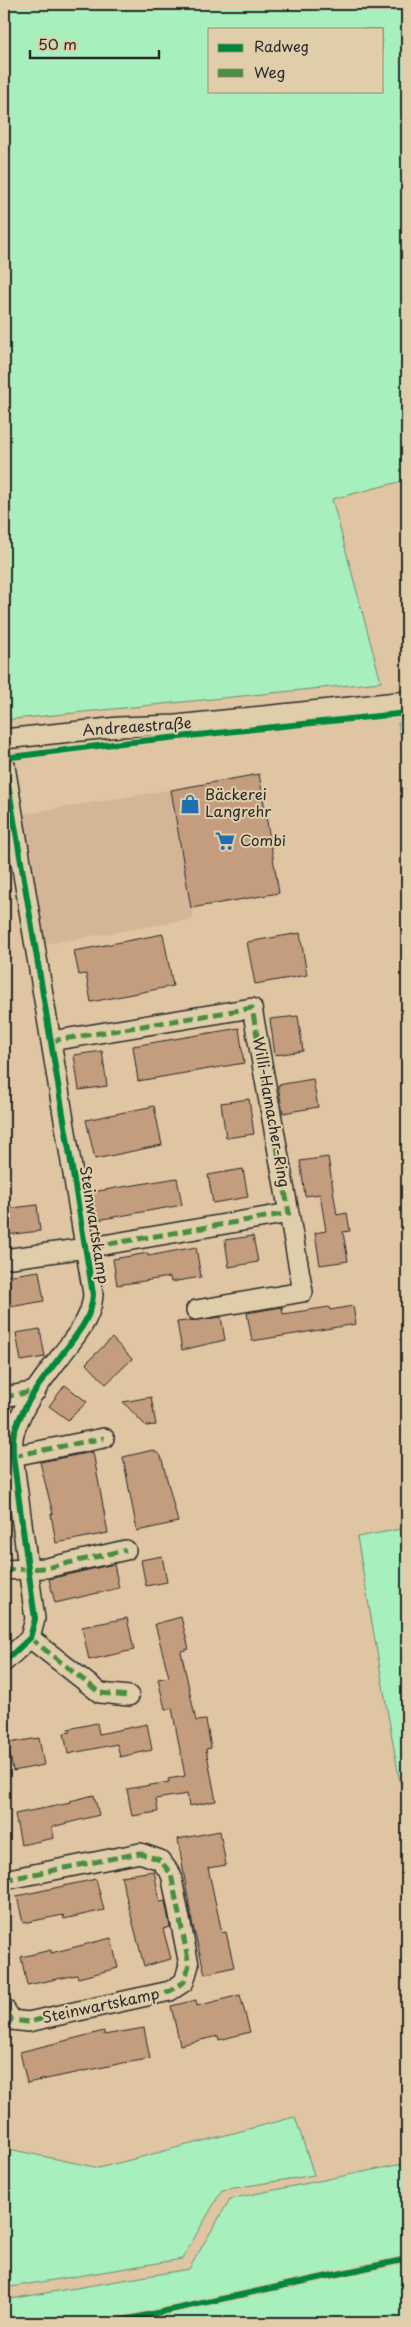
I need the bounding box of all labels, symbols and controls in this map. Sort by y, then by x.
scale bar [30,28,159,60]
legend [208,28,384,92]
text: 50 m [38,32,77,55]
text: Radweg [254,34,309,57]
text: Weg [254,60,285,83]
street label: Andreaestraße [82,710,192,741]
place label: Bäckerei Langrehr [205,782,271,822]
shop icon: Bäckerei Langrehr [179,793,201,815]
place label: Combi [240,828,286,851]
supermarket icon: Combi [214,830,236,852]
street label: Willi-Hamacher-Ring [248,1035,297,1189]
street label: Steinwartskamp [75,1164,116,1285]
street label: Steinwartskamp [40,1981,161,2028]

